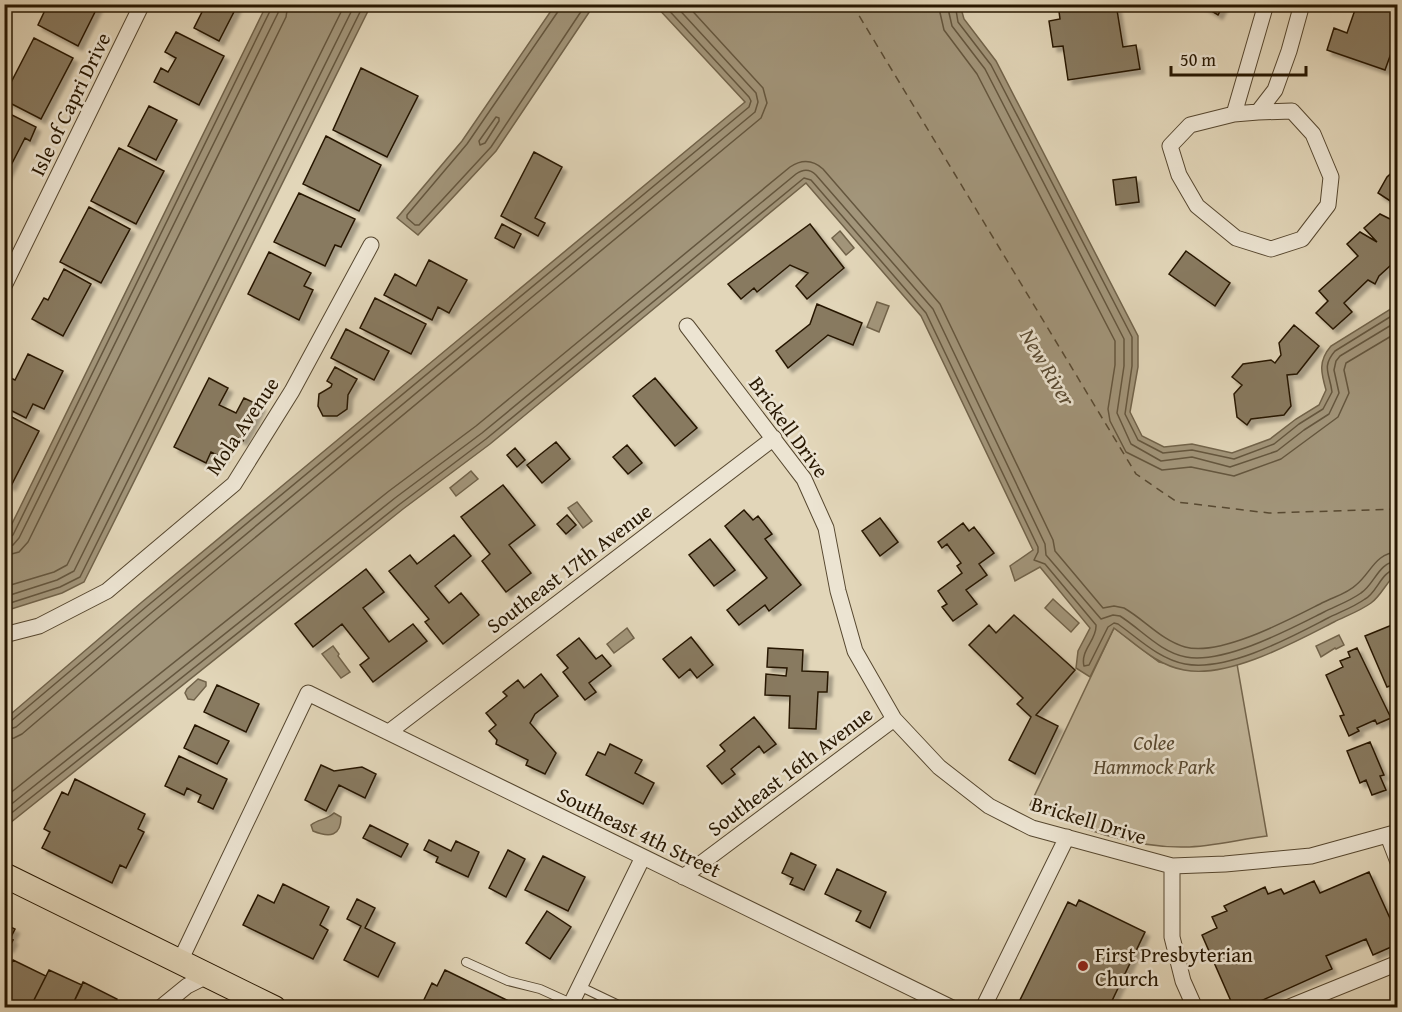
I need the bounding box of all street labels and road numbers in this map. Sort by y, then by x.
street label: Isle of Capri Drive [22,27,118,181]
street label: Mola Avenue [198,370,286,481]
street label: Brickell Drive [741,370,837,484]
street label: Southeast 17th Avenue [480,495,658,641]
street label: Southeast 16th Avenue [701,698,879,844]
street label: Southeast 4th Street [552,779,727,885]
street label: Brickell Drive [1028,788,1151,852]

